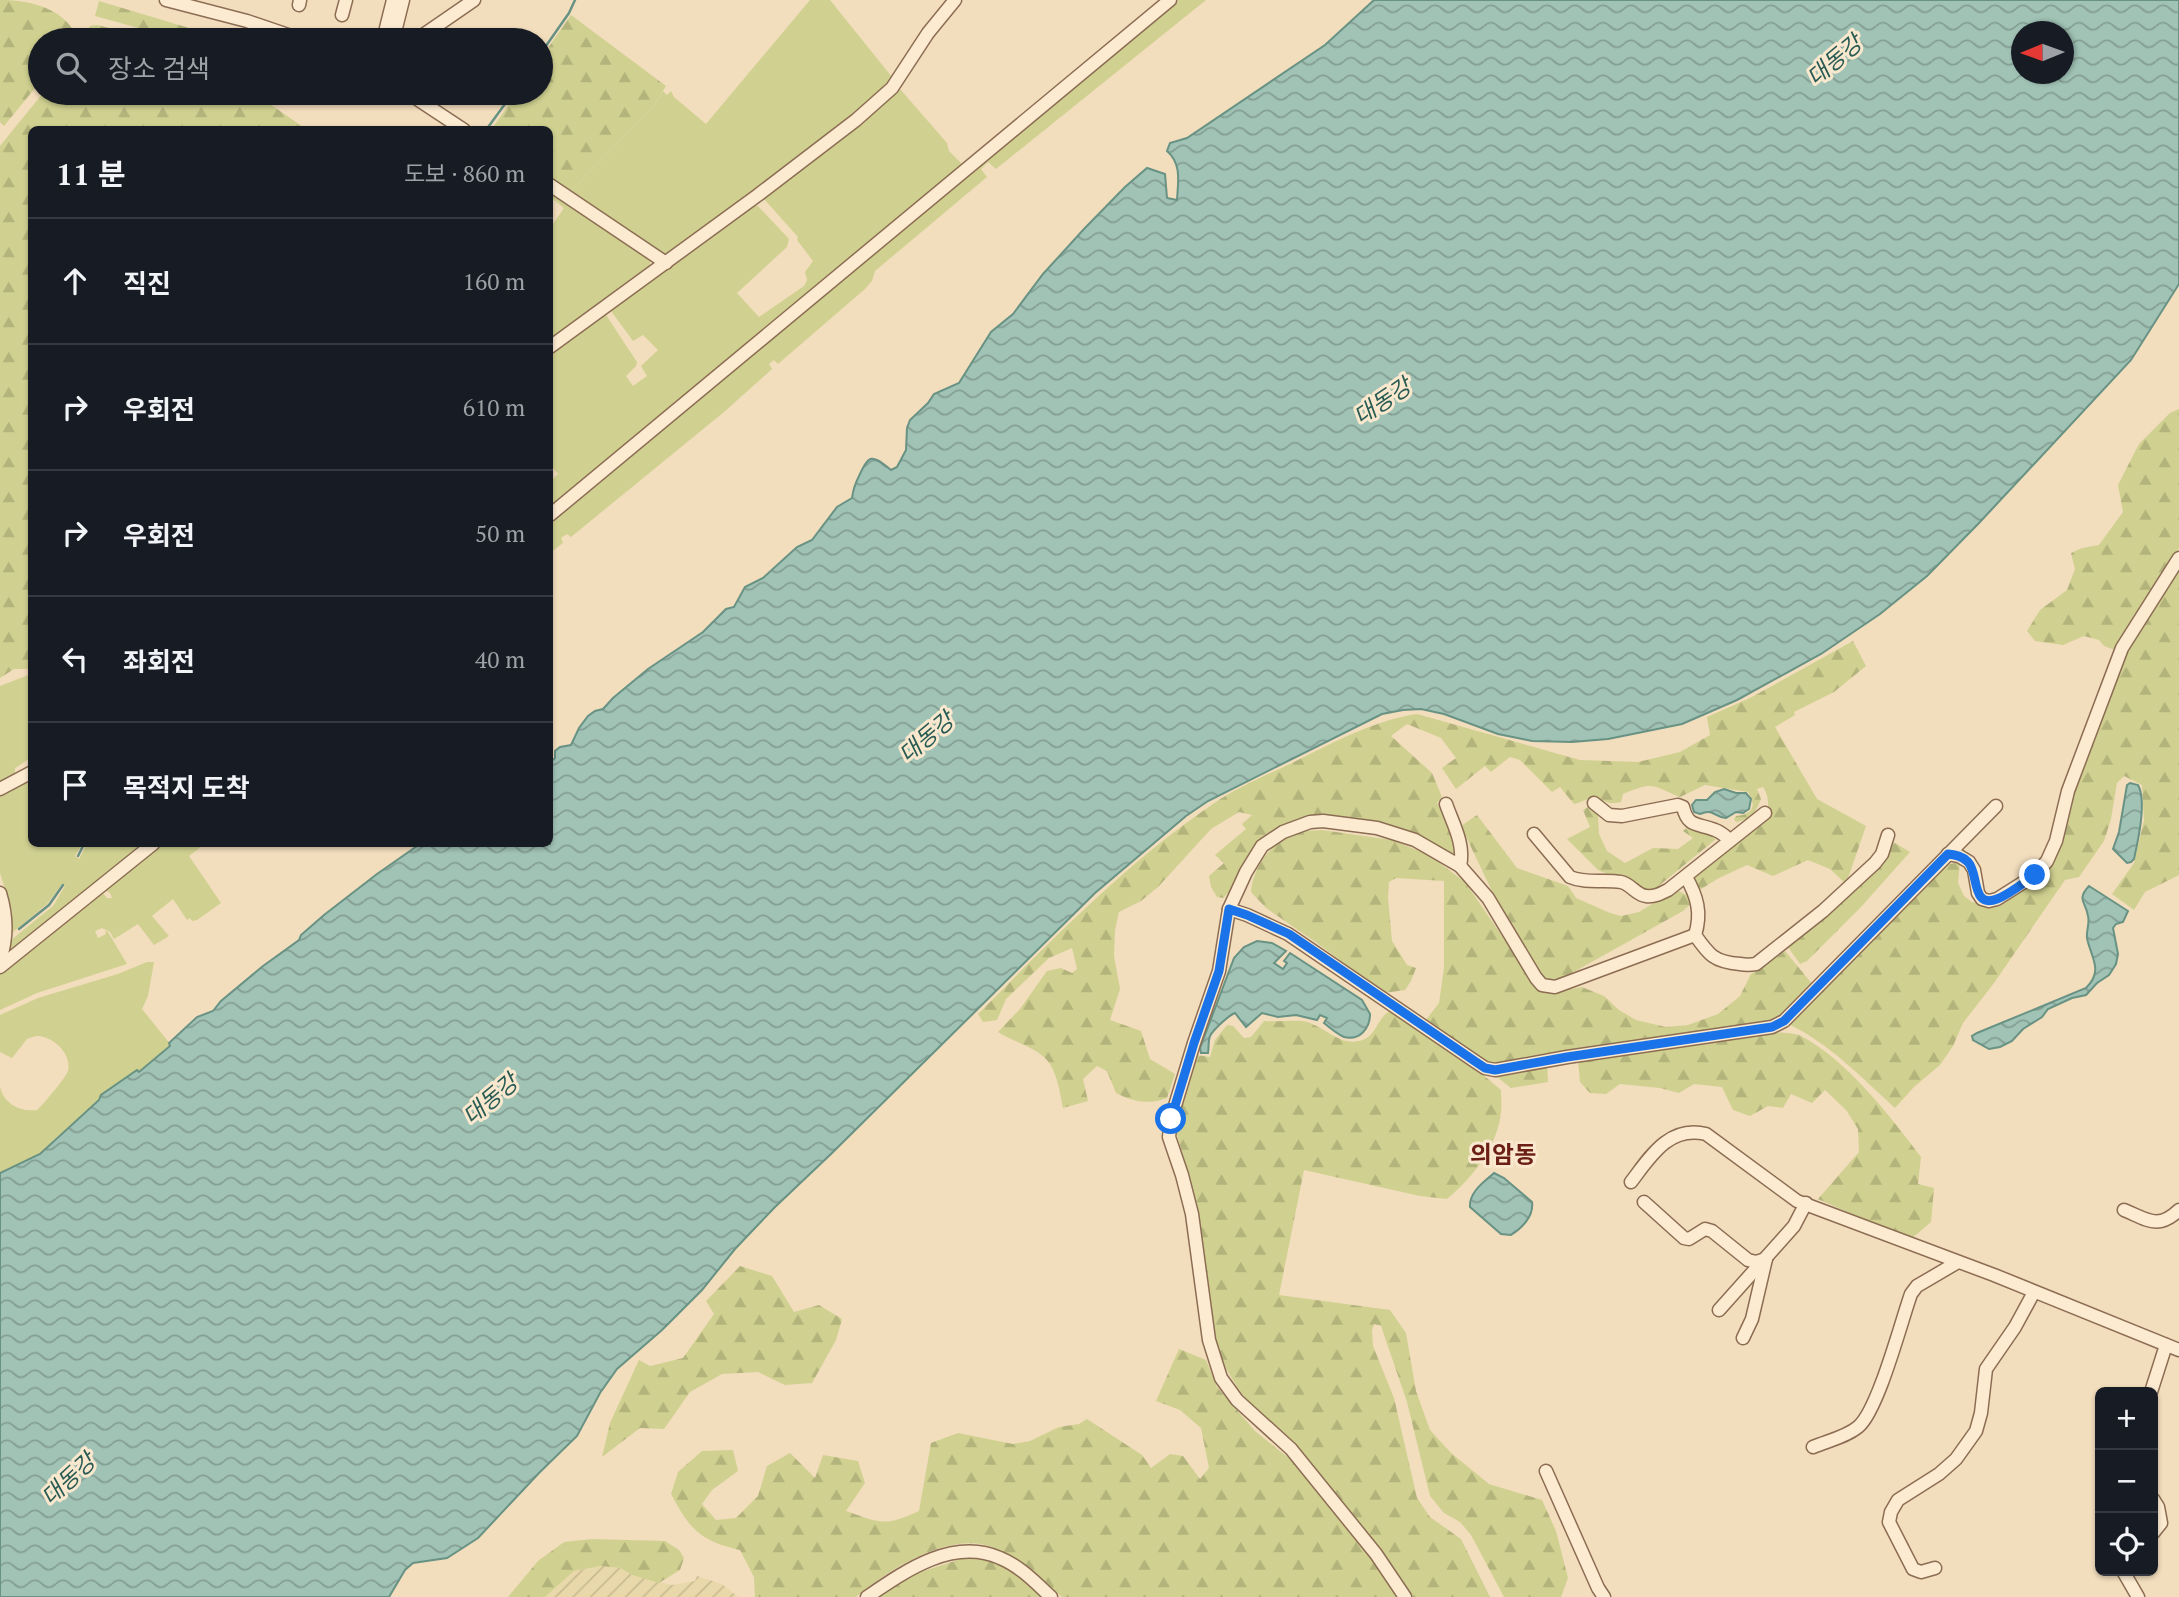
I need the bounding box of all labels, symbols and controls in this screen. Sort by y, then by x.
north arrow [2011,21,2074,84]
water label: 대동강 [1800,26,1870,92]
search box [28,28,553,105]
icon: search [52,48,90,86]
text: 장소 검색 [108,51,210,85]
text: 11 분 [56,154,126,194]
text: 도보 · 860 m [404,158,525,189]
icon: ahead [56,262,94,300]
text: 직진 [123,266,171,300]
text: 160 m [463,266,525,297]
water label: 대동강 [1347,369,1419,432]
icon: right [56,388,94,426]
text: 우회전 [123,392,195,426]
text: 610 m [463,392,525,423]
icon: right [56,514,94,552]
text: 우회전 [123,518,195,552]
text: 50 m [475,518,525,549]
icon: left [56,640,94,678]
text: 좌회전 [123,644,195,678]
text: 40 m [475,644,525,675]
water label: 대동강 [892,703,962,769]
icon: arrive [56,766,94,804]
text: 목적지 도착 [123,770,250,804]
route end [2019,859,2050,890]
water label: 대동강 [456,1065,526,1131]
route start [1155,1103,1186,1134]
district label: 의암동 [1470,1138,1536,1170]
map controls [2095,1387,2158,1576]
button: + [2095,1387,2158,1450]
water label: 대동강 [34,1444,104,1512]
button: − [2095,1450,2158,1513]
button: locate [2095,1513,2158,1576]

